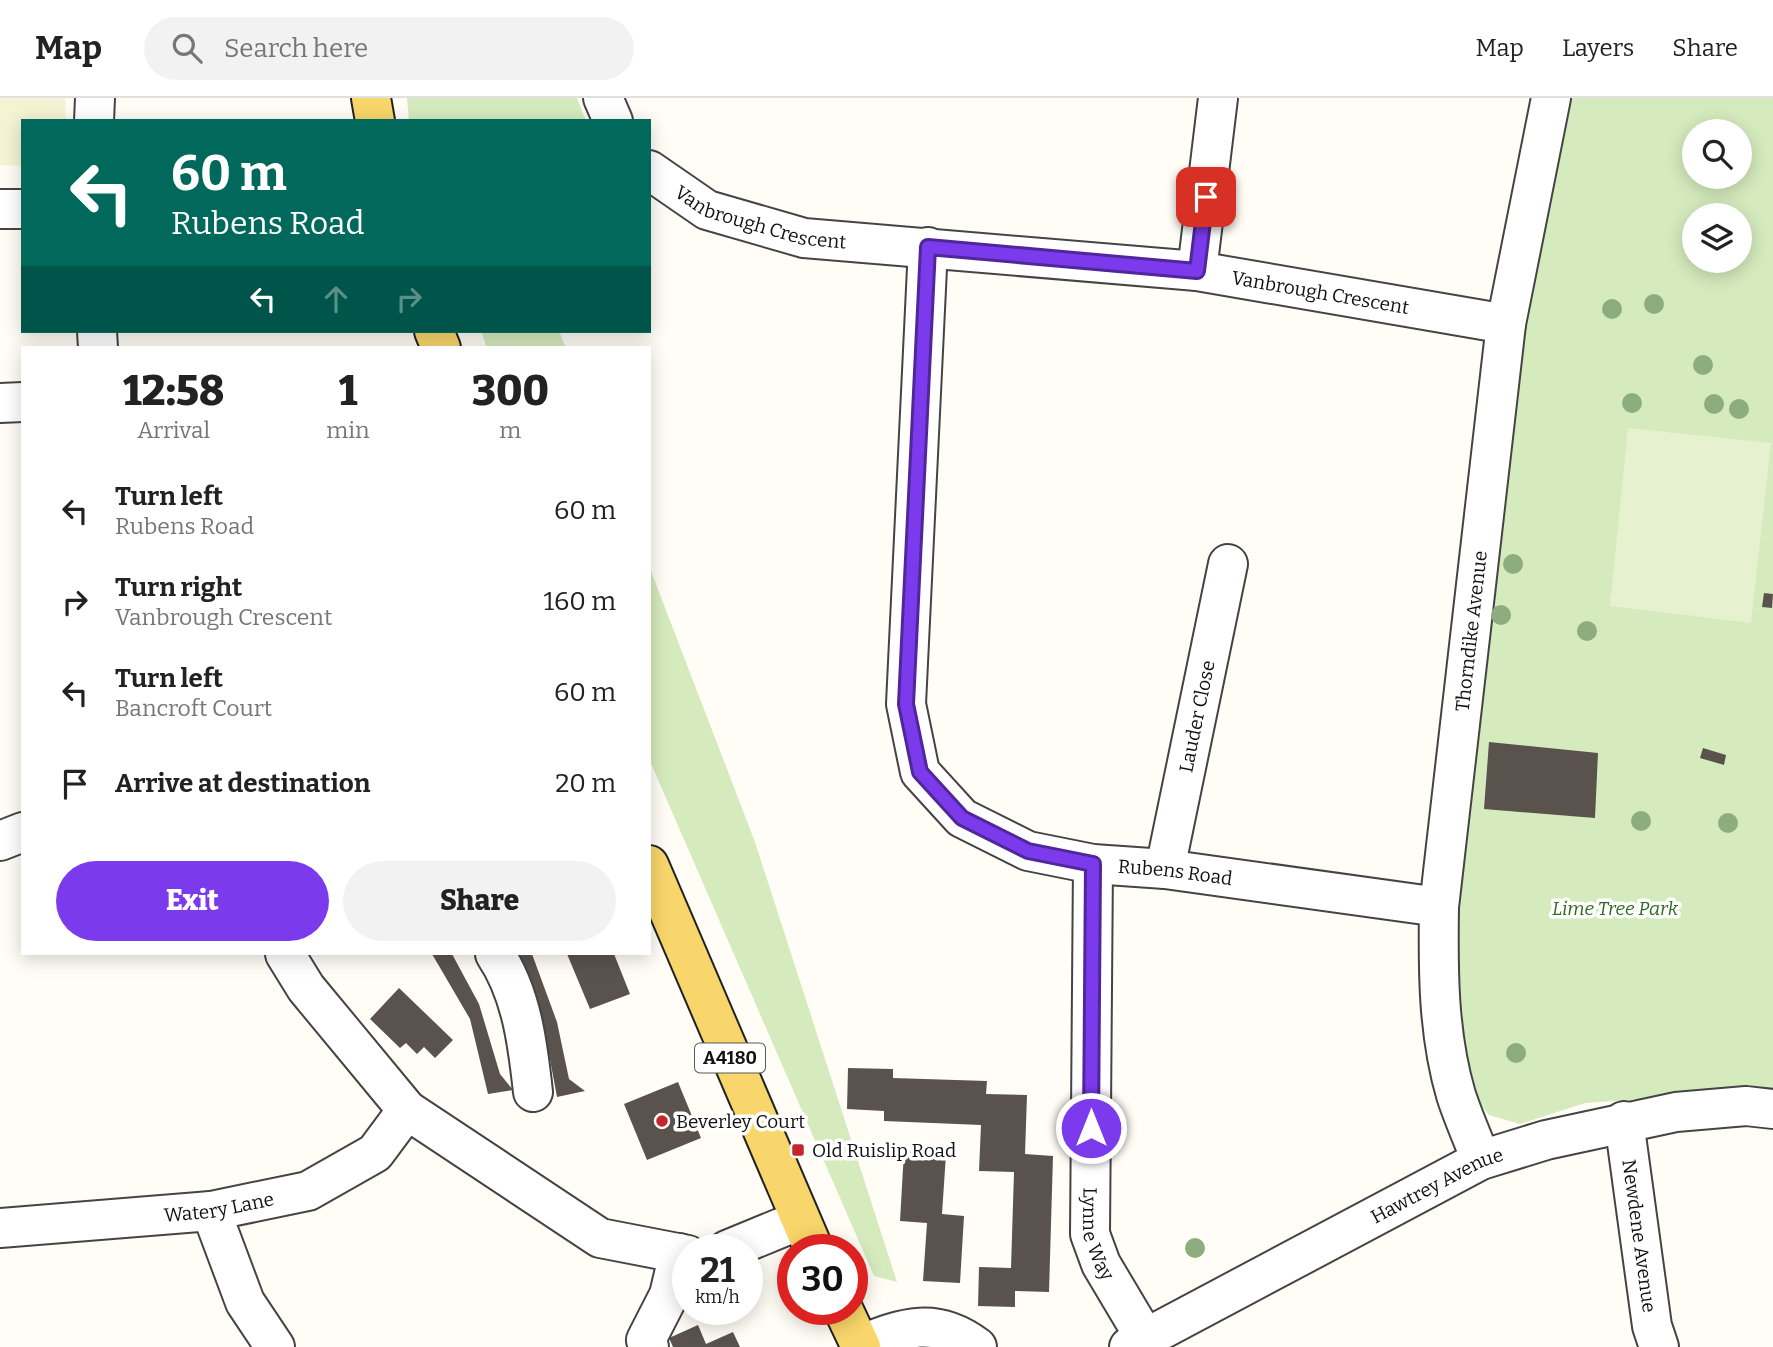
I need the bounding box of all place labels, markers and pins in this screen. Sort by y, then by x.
pin [1176,167,1236,227]
place label: Beverley Court [676,1110,805,1133]
marker: Beverley Court [654,1113,670,1129]
place label: Old Ruislip Road [812,1139,956,1162]
marker: Old Ruislip Road [790,1142,806,1158]

